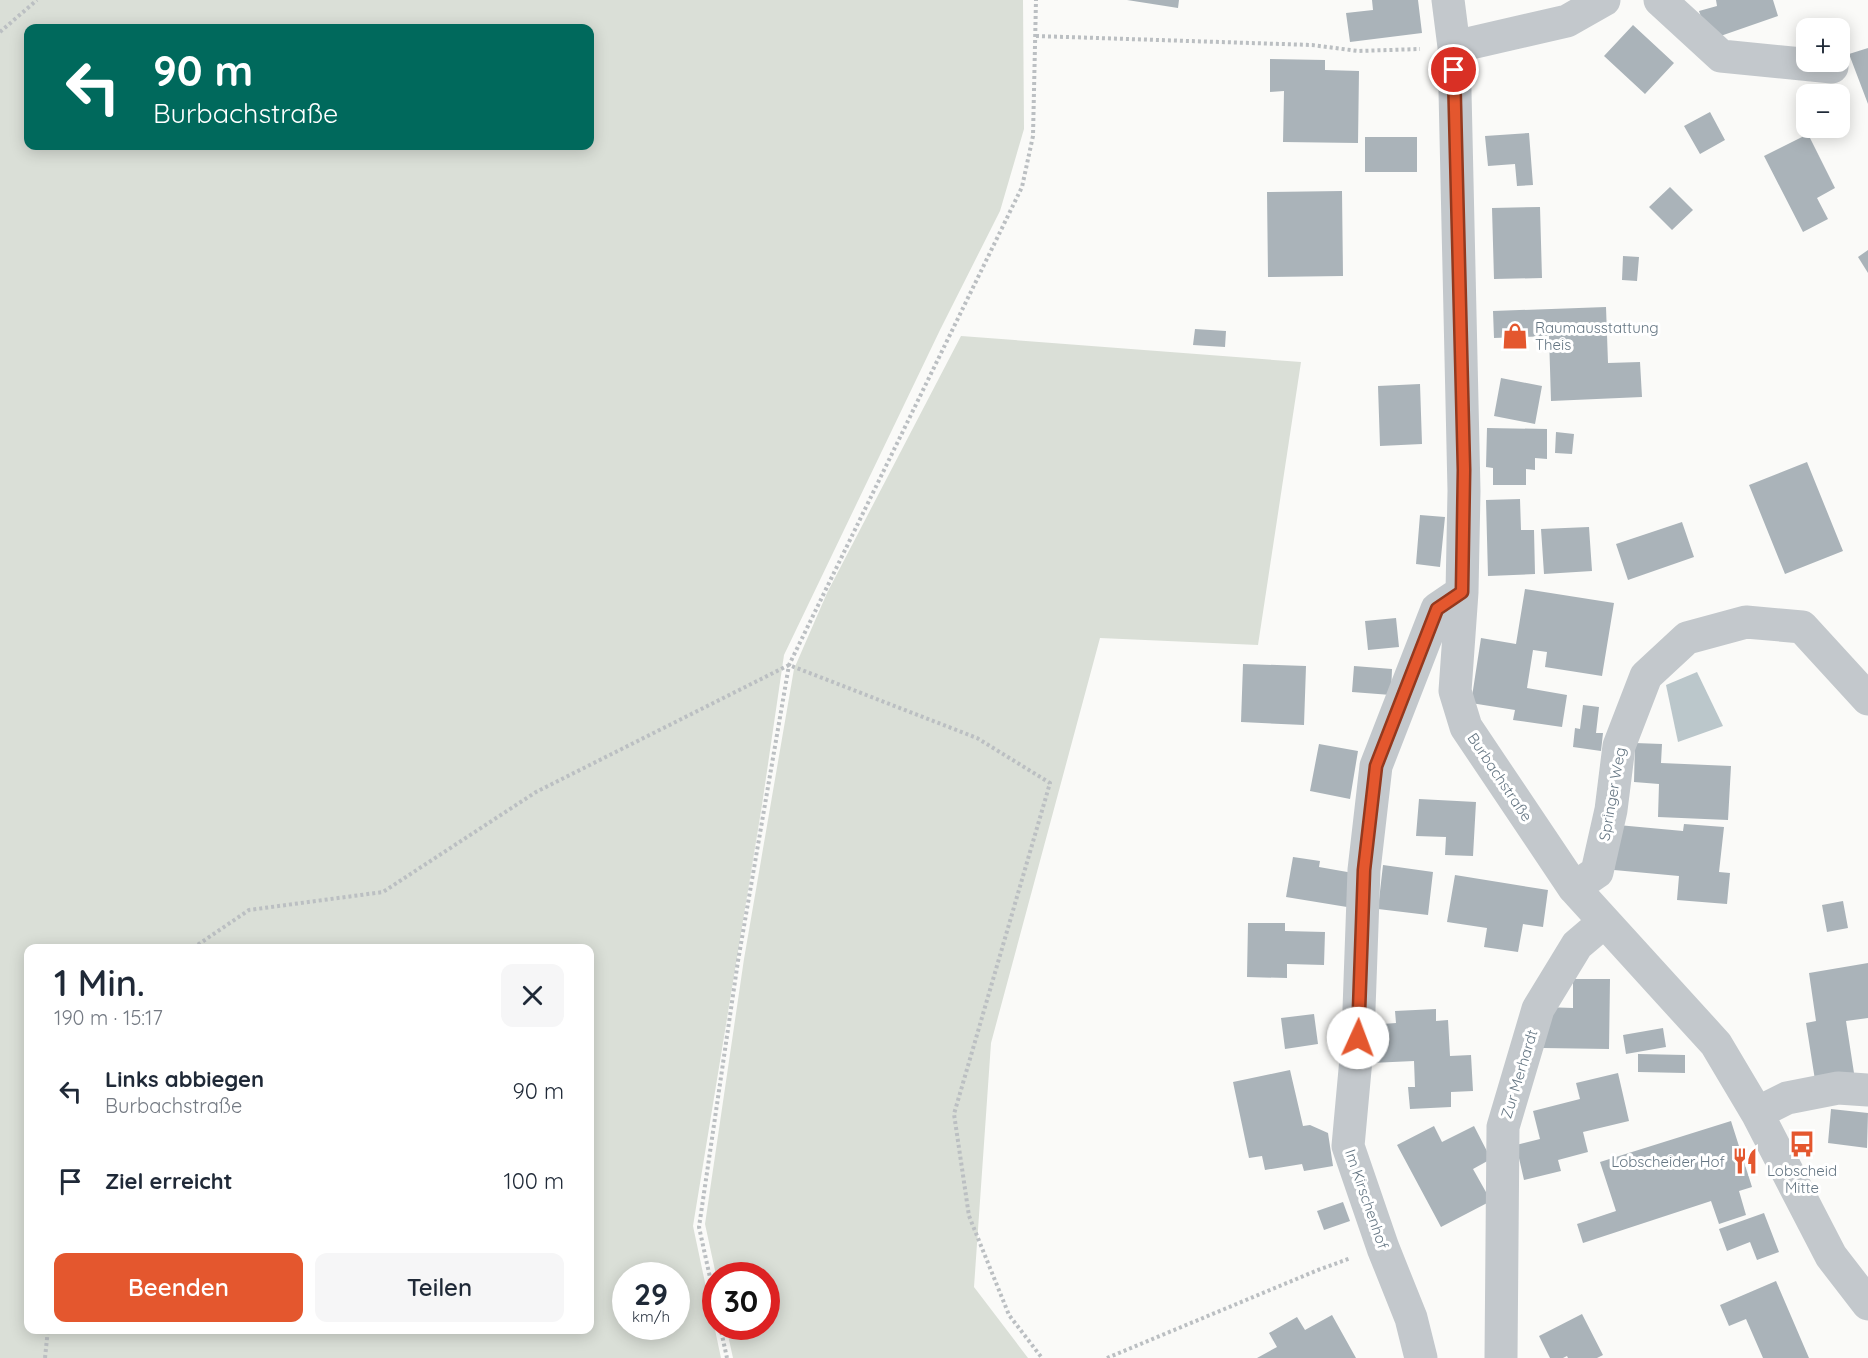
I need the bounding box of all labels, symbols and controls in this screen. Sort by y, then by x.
map controls [1796,18,1850,138]
button: + [1796,18,1850,72]
text: 90 m [153,44,253,97]
pin [1428,44,1479,95]
icon: left [54,48,132,126]
icon: arrive [1437,53,1470,86]
button: − [1796,84,1850,138]
text: Burbachstraße [153,96,338,130]
place label: Raumausstattung Theis [1535,318,1659,354]
shop icon: Raumausstattung Theis [1500,321,1530,351]
street label: Burbachstraße [1463,729,1537,825]
street label: Springer Weg [1594,746,1630,842]
text: 1 Min. [54,960,145,1005]
button: close [501,964,564,1027]
text: 190 m · 15:17 [54,1005,163,1030]
position arrow [1326,1006,1390,1070]
street label: Zur Merhardt [1496,1027,1542,1121]
text: Links abbiegen [105,1065,264,1093]
icon: left [54,1075,87,1108]
text: 90 m [513,1077,564,1105]
text: Burbachstraße [105,1093,242,1118]
bus stop icon: Lobscheid Mitte [1787,1129,1817,1159]
restaurant icon: Lobscheider Hof [1730,1146,1760,1176]
street label: Im Kirschenhof [1341,1147,1393,1252]
place label: Lobscheider Hof [1611,1152,1726,1171]
place label: Lobscheid Mitte [1767,1161,1837,1197]
icon: arrive [54,1165,87,1198]
text: Ziel erreicht [105,1167,233,1195]
text: 100 m [504,1167,564,1195]
button: Beenden [54,1253,303,1322]
button: Teilen [315,1253,564,1322]
speed limit sign: 30 [702,1262,780,1340]
text: 29 [634,1275,668,1313]
text: km/h [632,1307,670,1326]

